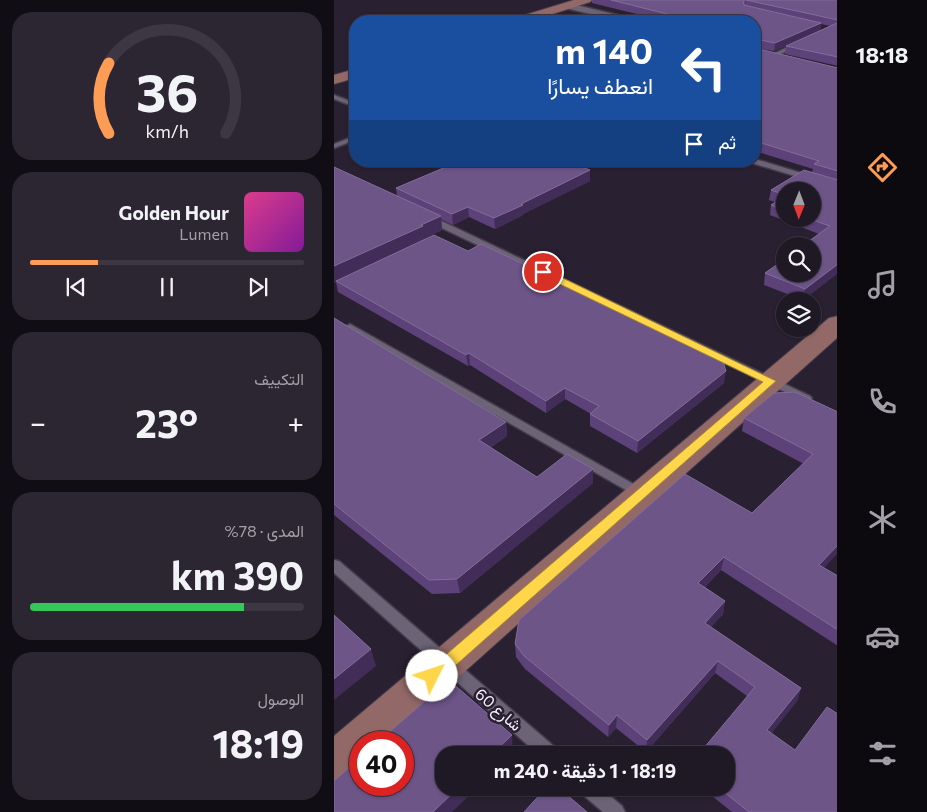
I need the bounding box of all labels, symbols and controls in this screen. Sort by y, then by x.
text: 140 m [555,28,653,71]
icon: left [671,35,736,100]
text: 18:18 [856,41,908,68]
text: 36 [136,59,198,123]
text: انعطف يسارًا [547,72,653,99]
text: km/h [145,120,189,142]
icon: arrive [680,130,708,158]
text: ثم [718,130,736,153]
icon: directions [865,150,900,185]
north arrow [776,182,822,228]
map controls [776,182,821,337]
text: Golden Hour [119,201,229,224]
text: Lumen [179,224,229,243]
button: search [776,237,821,282]
pin [522,251,564,293]
icon: arrive [529,258,557,286]
icon: music [865,267,900,302]
icon: previous [62,273,90,301]
icon: pause [153,273,181,301]
icon: next [244,273,272,301]
button: layers [776,292,821,337]
text: التكييف [254,369,304,388]
icon: phone [865,384,900,419]
text: 23° [135,399,198,446]
text: − [30,405,46,439]
text: + [288,405,304,439]
icon: climate [865,502,900,537]
text: المدى · 78% [225,521,304,540]
text: 390 km [171,551,304,598]
icon: car [865,619,900,654]
position arrow [405,649,457,701]
street label: شارع 60 [470,684,526,737]
text: الوصول [258,689,304,708]
text: 18:19 [213,719,304,766]
speed limit sign: 40 [349,731,414,796]
icon: filters [865,736,900,771]
text: 18:19 · 1 دقيقة · 240 m [494,759,676,782]

